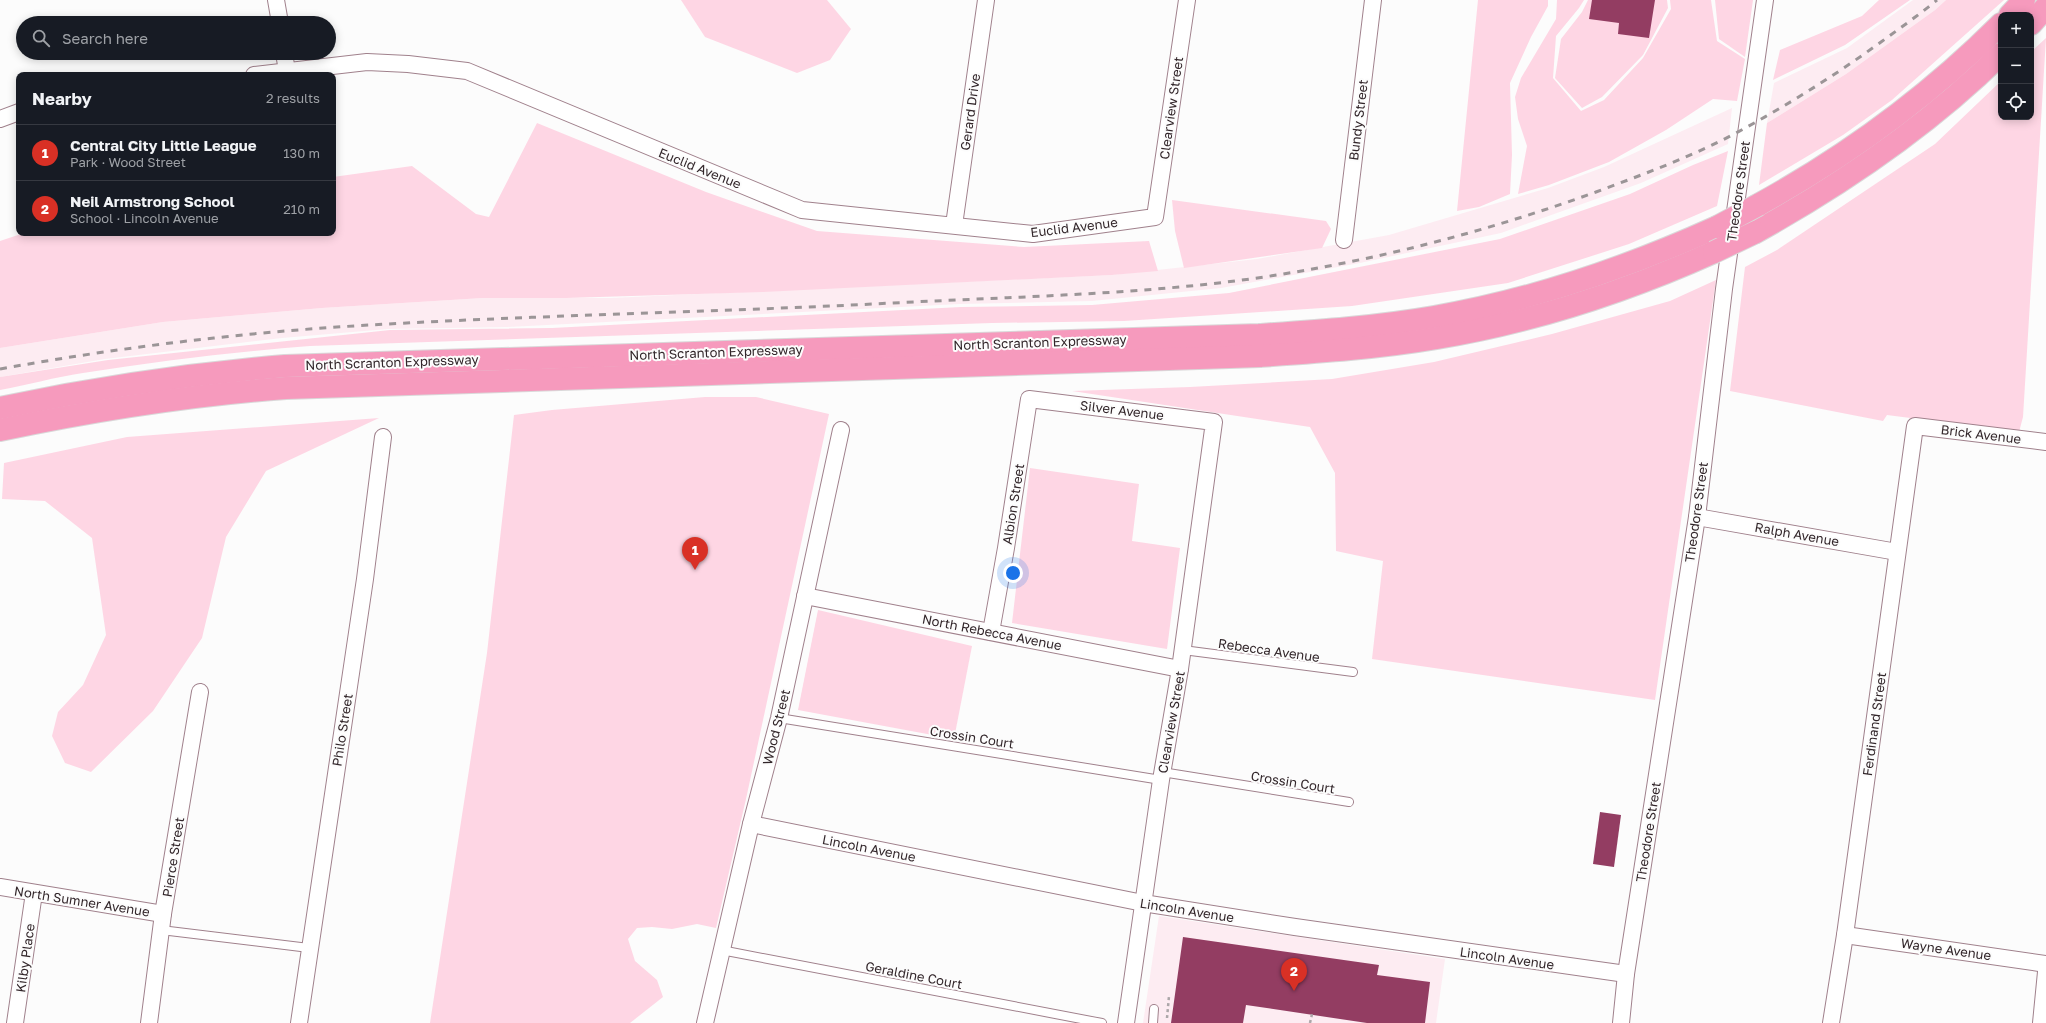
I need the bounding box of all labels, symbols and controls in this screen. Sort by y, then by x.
map controls [1998,12,2034,120]
button: + [1998,12,2034,48]
search box [16,16,336,60]
icon: search [30,27,52,49]
text: Search here [62,29,148,47]
button: − [1998,48,2034,84]
street label: Clearview Street [1156,56,1186,160]
street label: Gerard Drive [957,73,983,151]
street label: Bundy Street [1345,79,1371,161]
button: locate [1998,84,2034,120]
text: Nearby [32,88,92,109]
text: 2 results [266,90,320,106]
text: Central City Little League [70,136,257,154]
street label: Theodore Street [1723,140,1753,242]
street label: Euclid Avenue [656,144,744,192]
text: 1 [42,145,48,161]
text: 130 m [283,145,320,161]
text: Park · Wood Street [70,154,186,170]
text: Neil Armstrong School [70,192,235,210]
text: 2 [41,201,49,217]
text: 210 m [283,201,320,217]
text: School · Lincoln Avenue [70,210,219,226]
street label: Euclid Avenue [1030,214,1118,240]
street label: North Scranton Expressway [953,331,1128,353]
street label: North Scranton Expressway [629,341,804,363]
street label: North Scranton Expressway [305,351,480,373]
street label: Silver Avenue [1079,397,1165,423]
street label: Brick Avenue [1940,421,2022,447]
street label: Theodore Street [1681,461,1711,563]
street label: Albion Street [999,462,1027,546]
street label: Ralph Avenue [1754,519,1840,549]
pin: 1 [682,537,708,570]
your location [1003,563,1023,583]
street label: North Rebecca Avenue [921,611,1063,653]
street label: Rebecca Avenue [1217,635,1321,665]
street label: Clearview Street [1154,670,1188,774]
street label: Ferdinand Street [1859,671,1889,777]
street label: Wood Street [759,688,793,766]
street label: Philo Street [328,692,356,768]
street label: Crossin Court [929,722,1015,752]
street label: Crossin Court [1250,767,1336,797]
street label: Theodore Street [1632,781,1664,883]
street label: Pierce Street [159,816,187,898]
street label: Lincoln Avenue [821,831,917,865]
street label: North Sumner Avenue [13,882,151,920]
street label: Lincoln Avenue [1139,895,1235,925]
street label: Kilby Place [12,922,38,994]
street label: Wayne Avenue [1900,935,1992,963]
street label: Lincoln Avenue [1459,943,1555,973]
street label: Geraldine Court [864,958,964,992]
pin: 2 [1281,958,1307,991]

